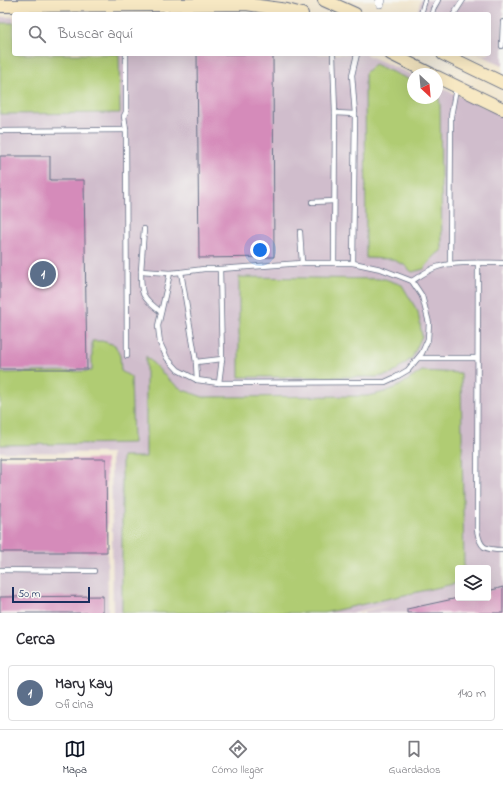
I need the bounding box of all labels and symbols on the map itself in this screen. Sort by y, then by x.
north arrow [407,68,443,104]
your location [250,240,270,260]
pin: 1 [30,259,56,289]
scale bar [12,585,90,604]

